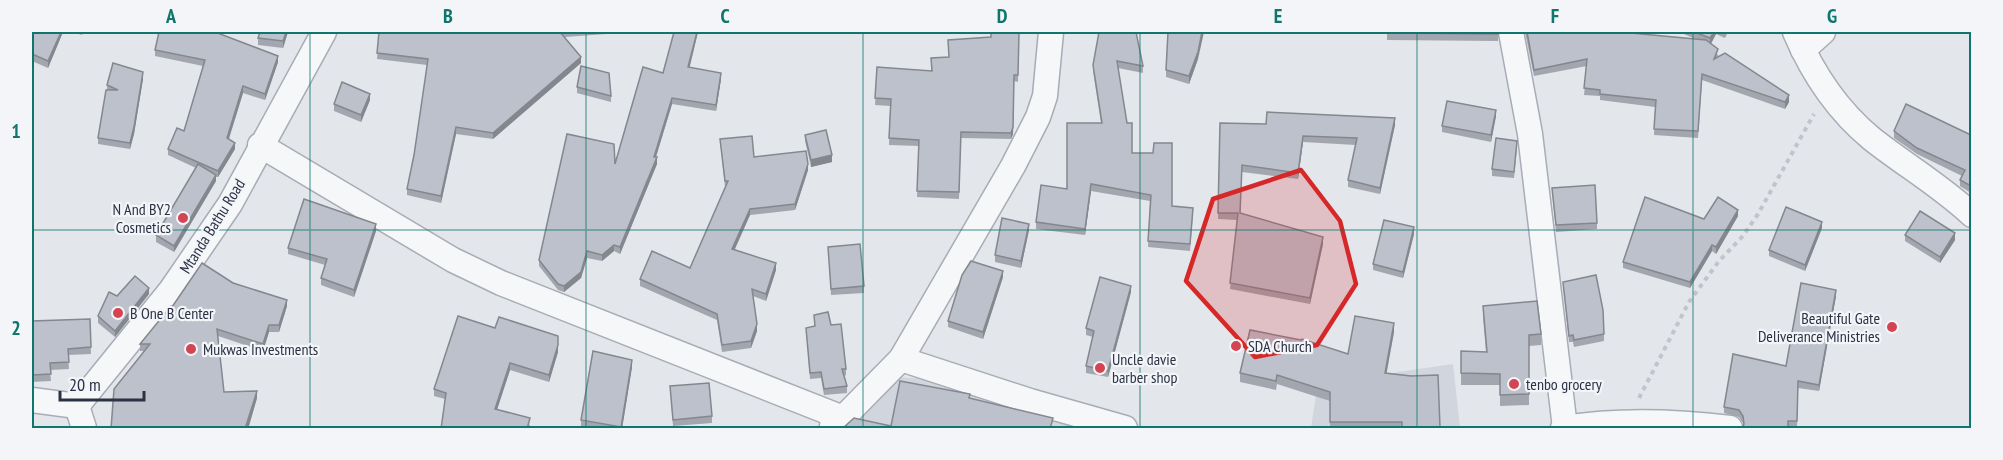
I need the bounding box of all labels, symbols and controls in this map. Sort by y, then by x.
text: A [165,3,177,29]
text: B [443,3,453,29]
text: C [720,3,730,29]
text: D [997,3,1008,29]
text: E [1274,3,1282,29]
text: F [1551,3,1559,29]
text: G [1827,3,1837,29]
text: 1 [11,118,21,144]
street label: Mtanda Bathu Road [175,175,249,277]
place label: N And BY2 Cosmetics [113,199,171,237]
marker: N And BY2 Cosmetics [176,211,190,225]
place label: B One B Center [130,303,214,323]
marker: B One B Center [111,306,125,320]
place label: Beautiful Gate Deliverance Ministries [1758,308,1880,346]
text: 2 [11,315,21,341]
marker: Beautiful Gate Deliverance Ministries [1885,320,1899,334]
place label: SDA Church [1248,336,1312,356]
place label: Mukwas Investments [203,339,318,359]
marker: SDA Church [1229,339,1243,353]
marker: Mukwas Investments [184,342,198,356]
place label: Uncle davie barber shop [1112,349,1177,387]
marker: Uncle davie barber shop [1093,361,1107,375]
scale bar [60,364,144,402]
text: 20 m [69,373,101,396]
place label: tenbo grocery [1526,374,1602,394]
marker: tenbo grocery [1507,377,1521,391]

